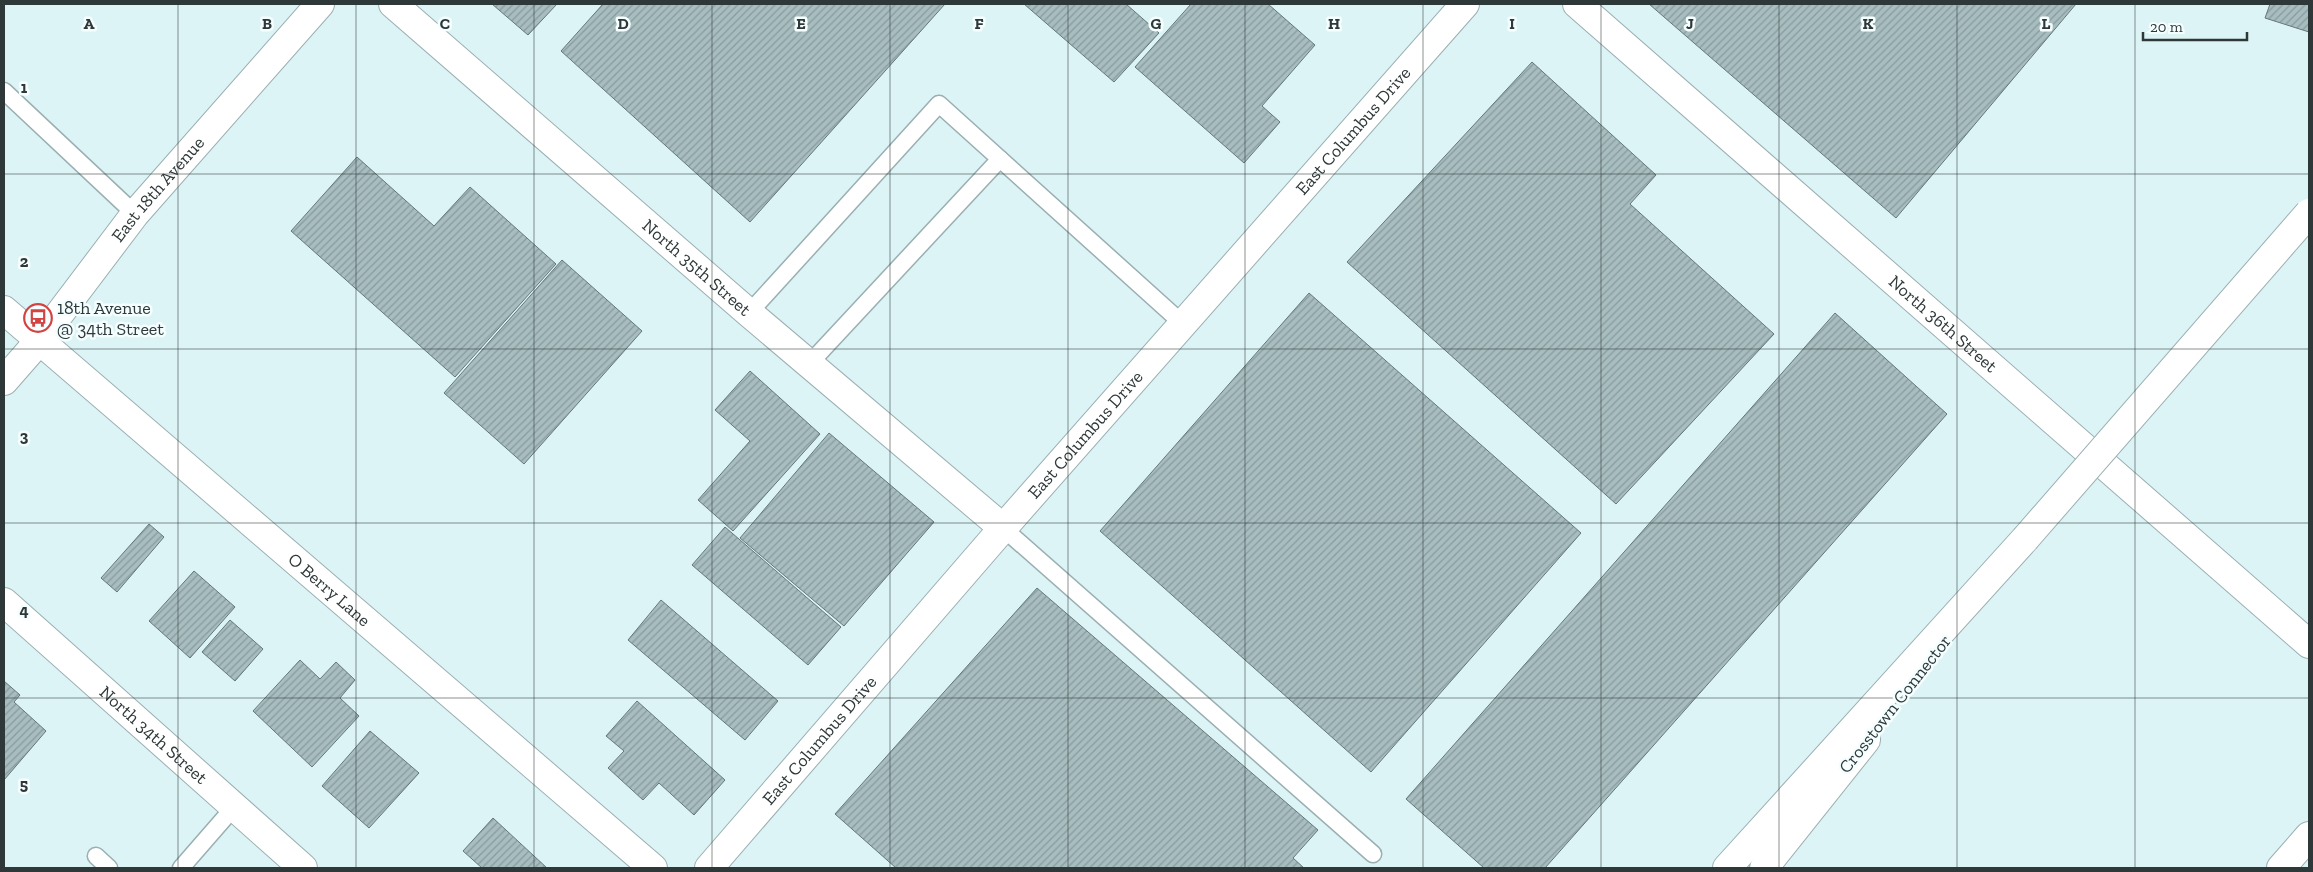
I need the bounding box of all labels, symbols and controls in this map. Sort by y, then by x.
scale bar [2143,10,2247,42]
text: A [84,14,95,33]
text: B [262,14,272,33]
text: C [440,14,450,33]
text: D [617,14,629,33]
text: E [796,14,806,33]
text: F [974,14,984,33]
text: G [1151,14,1162,33]
text: H [1328,14,1340,33]
text: I [1509,14,1515,33]
text: J [1686,14,1694,33]
text: K [1863,14,1874,33]
text: L [2042,14,2051,33]
text: 20 m [2150,18,2183,36]
street label: East Columbus Drive [1291,62,1415,199]
text: 1 [21,78,28,97]
street label: East 18th Avenue [107,132,209,246]
street label: North 35th Street [638,214,756,321]
text: 2 [20,252,29,271]
street label: North 36th Street [1884,271,2002,377]
place label: 18th Avenue @ 34th Street [57,297,164,340]
bus stop icon: 18th Avenue @ 34th Street [23,303,53,333]
street label: East Columbus Drive [1023,366,1148,503]
text: 3 [20,427,29,446]
street label: O Berry Lane [284,548,375,631]
text: 4 [19,601,29,620]
street label: Crosstown Connector [1834,630,1956,778]
street label: East Columbus Drive [758,671,881,809]
street label: North 34th Street [95,681,212,789]
text: 5 [20,775,28,794]

